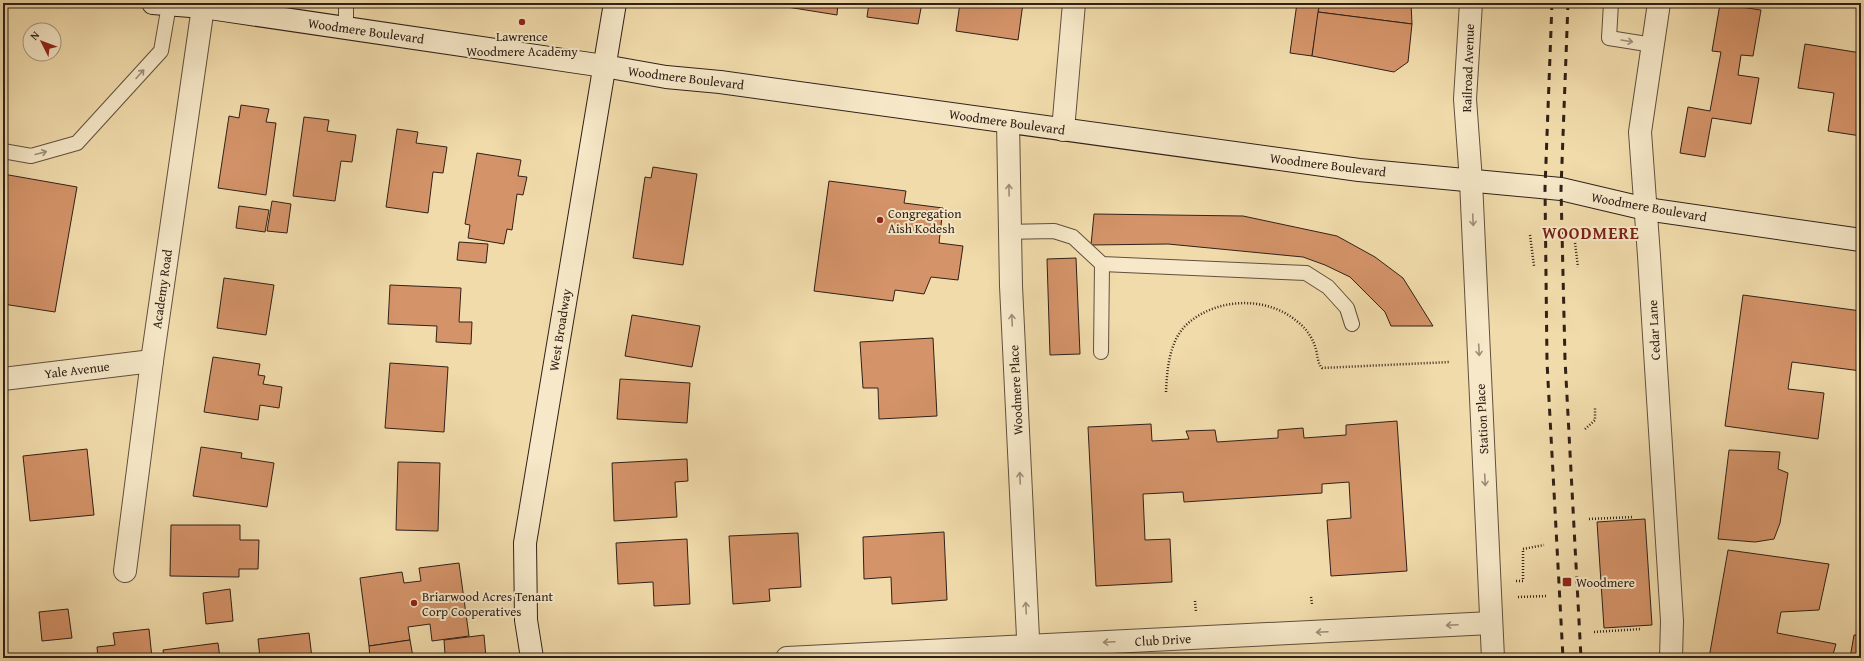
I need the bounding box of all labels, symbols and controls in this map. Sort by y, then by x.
street label: Woodmere Boulevard [307,13,425,49]
marker: Lawrence Woodmere Academy [517,17,527,27]
north arrow [22,22,62,62]
street label: Railroad Avenue [1457,23,1479,113]
text: N [26,27,43,43]
place label: Lawrence Woodmere Academy [466,27,578,61]
one-way arrow [1620,37,1633,45]
street label: Woodmere Boulevard [627,61,745,95]
one-way arrow [135,69,144,80]
street label: Woodmere Boulevard [948,104,1066,140]
street label: Woodmere Boulevard [1269,148,1387,182]
one-way arrow [34,149,47,156]
one-way arrow [1005,184,1013,197]
street label: Woodmere Boulevard [1590,187,1708,227]
place label: Congregation Aish Kodesh [888,204,962,238]
one-way arrow [1469,213,1477,226]
marker: Congregation Aish Kodesh [875,215,885,225]
district label: WOODMERE [1542,220,1640,245]
street label: Academy Road [147,248,177,330]
street label: West Broadway [544,287,576,373]
street label: Cedar Lane [1643,299,1665,361]
one-way arrow [1009,314,1016,327]
one-way arrow [1475,343,1482,356]
street label: Woodmere Place [1004,344,1028,436]
street label: Yale Avenue [43,357,111,383]
street label: Station Place [1471,383,1493,455]
one-way arrow [1016,472,1024,485]
one-way arrow [1481,473,1488,486]
place label: Woodmere [1576,573,1635,592]
marker: Woodmere [1561,576,1573,588]
place label: Briarwood Acres Tenant Corp Cooperatives [422,587,554,621]
marker: Briarwood Acres Tenant Corp Cooperatives [409,598,419,608]
one-way arrow [1023,602,1030,615]
one-way arrow [1446,622,1459,629]
one-way arrow [1316,628,1329,635]
street label: Club Drive [1134,629,1192,651]
one-way arrow [1103,639,1116,646]

